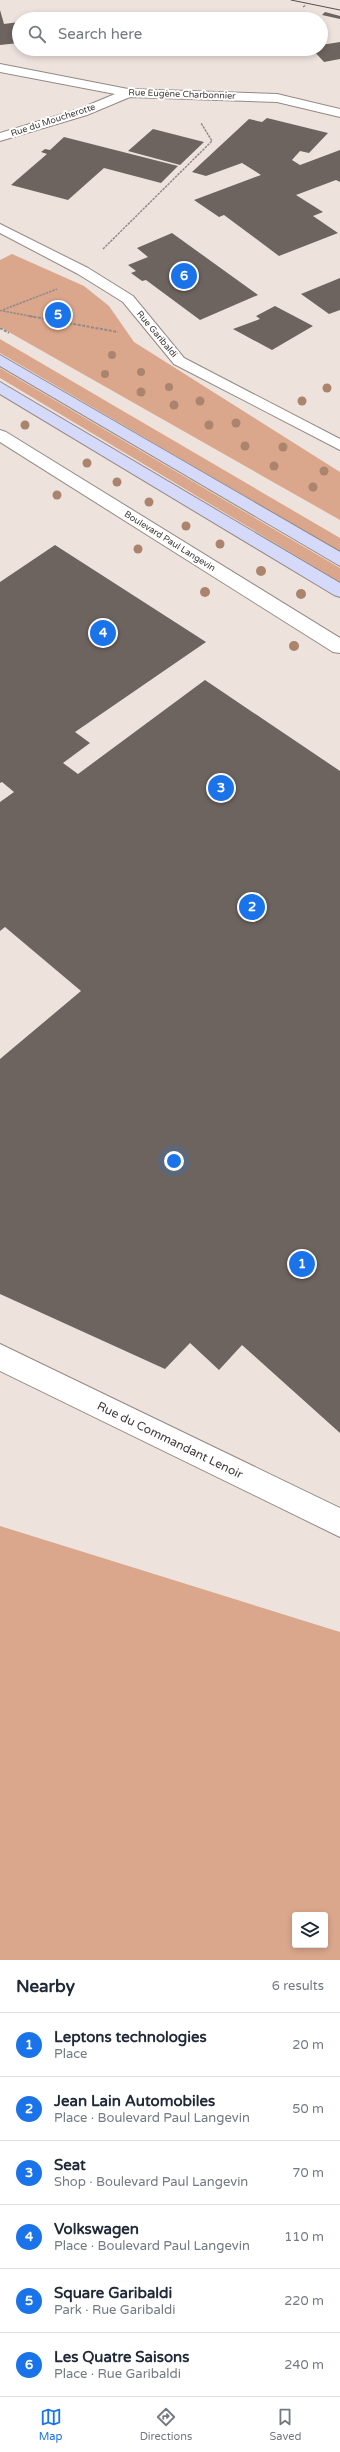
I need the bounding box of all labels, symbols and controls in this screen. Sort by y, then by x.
search box [12,12,328,56]
icon: search [26,23,48,45]
text: Search here [58,25,142,43]
street label: Rue Eugène Charbonnier [128,87,236,102]
street label: Rue du Moucherotte [9,102,97,139]
pin: 6 [171,261,197,291]
pin: 5 [45,300,71,330]
street label: Rue Garibaldi [134,309,179,360]
street label: Boulevard Paul Langevin [122,509,217,574]
pin: 4 [90,618,116,648]
pin: 3 [208,773,234,803]
pin: 2 [239,892,265,922]
your location [164,1151,184,1171]
pin: 1 [289,1249,315,1279]
street label: Rue du Commandant Lenoir [95,1399,245,1482]
map controls [292,1912,328,1948]
button: layers [292,1912,328,1948]
text: Nearby [16,1976,75,1997]
text: 6 results [272,1978,324,1994]
text: Leptons technologies [54,2028,207,2046]
text: 1 [25,2037,33,2053]
text: 20 m [292,2037,324,2053]
text: Place [54,2046,87,2062]
text: Jean Lain Automobiles [54,2092,215,2110]
text: 2 [25,2101,33,2117]
text: 50 m [292,2101,324,2117]
text: Place · Boulevard Paul Langevin [54,2110,250,2126]
text: Seat [54,2156,86,2174]
text: 3 [25,2165,33,2181]
text: 70 m [292,2165,324,2181]
text: Shop · Boulevard Paul Langevin [54,2174,248,2190]
text: Volkswagen [54,2220,139,2238]
text: 4 [25,2229,33,2245]
text: 110 m [284,2229,324,2245]
text: Place · Boulevard Paul Langevin [54,2238,250,2254]
text: Square Garibaldi [54,2284,172,2302]
text: 5 [25,2293,33,2309]
text: 220 m [284,2293,324,2309]
text: Park · Rue Garibaldi [54,2302,175,2318]
text: Les Quatre Saisons [54,2348,189,2366]
text: 6 [25,2357,33,2373]
text: 240 m [284,2357,324,2373]
text: Place · Rue Garibaldi [54,2366,181,2382]
tab: Map [39,2406,62,2443]
tab: Directions [140,2406,192,2443]
tab: Saved [270,2406,301,2443]

